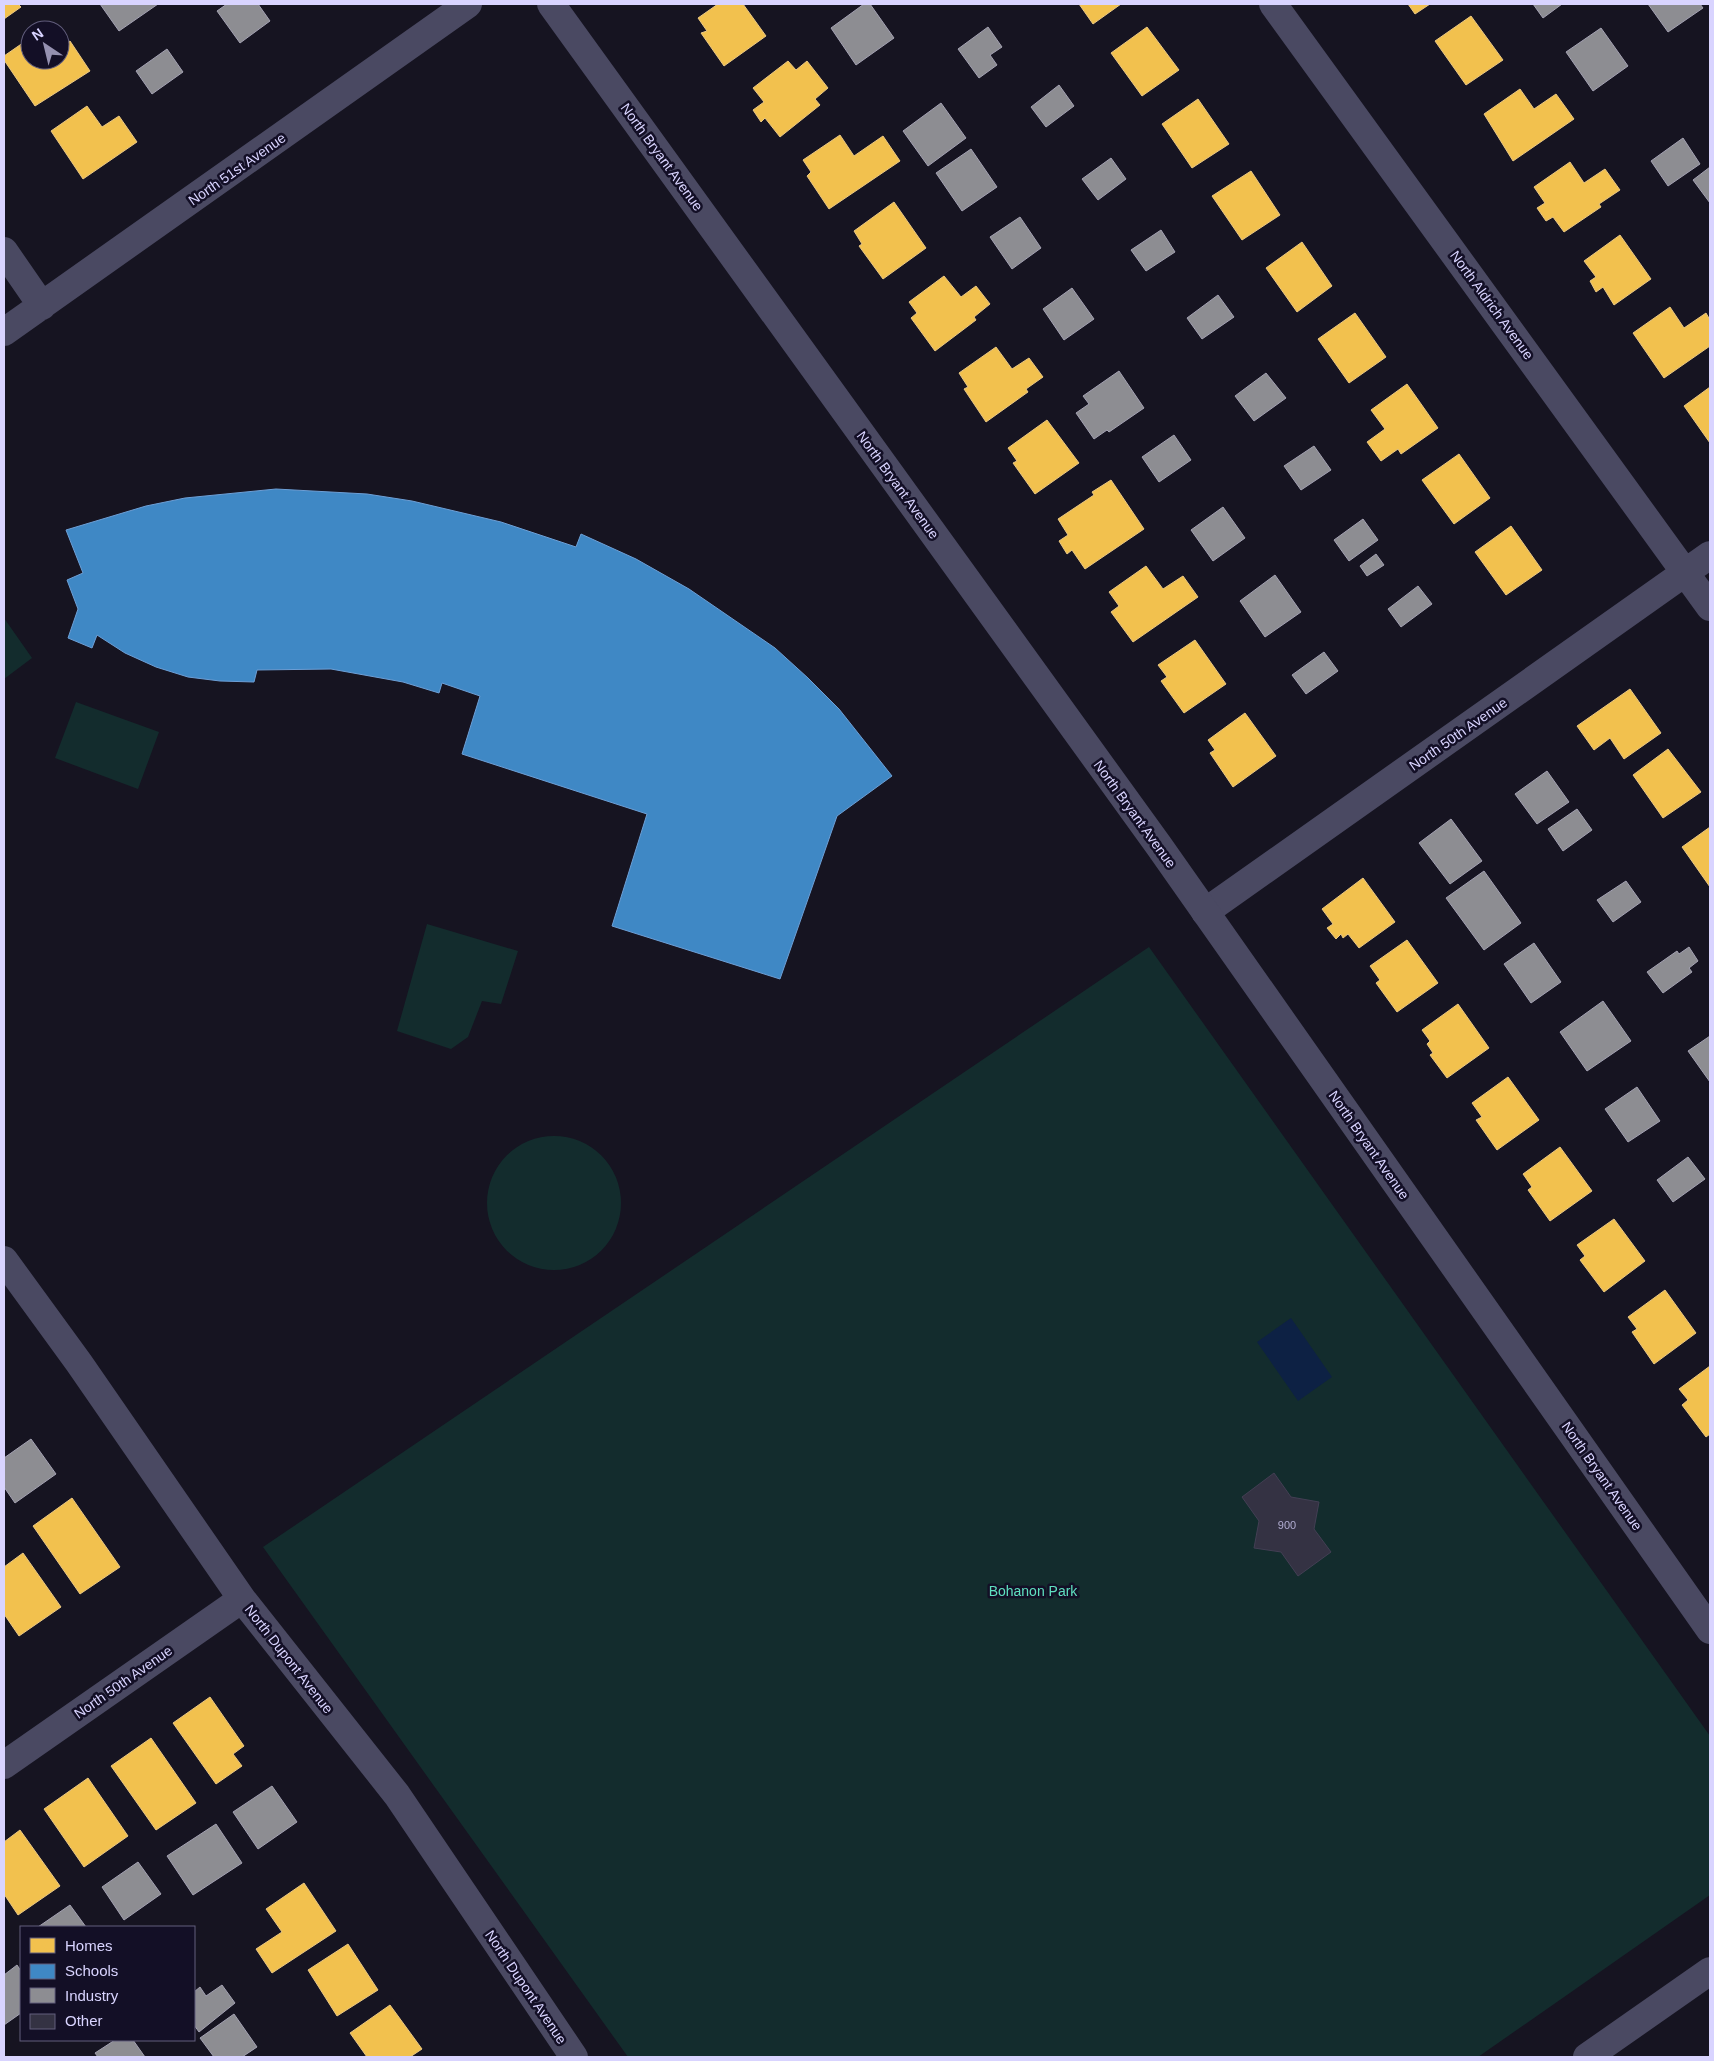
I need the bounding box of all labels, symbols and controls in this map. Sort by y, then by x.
north arrow [20,20,70,70]
text: N [29,25,46,44]
street label: North Bryant Avenue [618,100,706,214]
street label: North 51st Avenue [185,129,289,209]
street label: North Aldrich Avenue [1447,248,1537,363]
street label: North Bryant Avenue [854,428,942,542]
street label: North 50th Avenue [1406,694,1510,774]
street label: North Bryant Avenue [1091,757,1179,871]
street label: North Bryant Avenue [1325,1088,1413,1203]
street label: North Bryant Avenue [1558,1419,1646,1534]
house number: 900 [1278,1519,1296,1531]
park label: Bohanon Park [989,1583,1078,1599]
street label: North Dupont Avenue [242,1601,337,1717]
street label: North 50th Avenue [71,1642,175,1722]
legend [20,1926,195,2041]
street label: North Dupont Avenue [482,1927,570,2047]
text: Homes [65,1937,113,1954]
text: Schools [65,1962,118,1979]
text: Industry [65,1987,119,2004]
text: Other [65,2012,103,2029]

